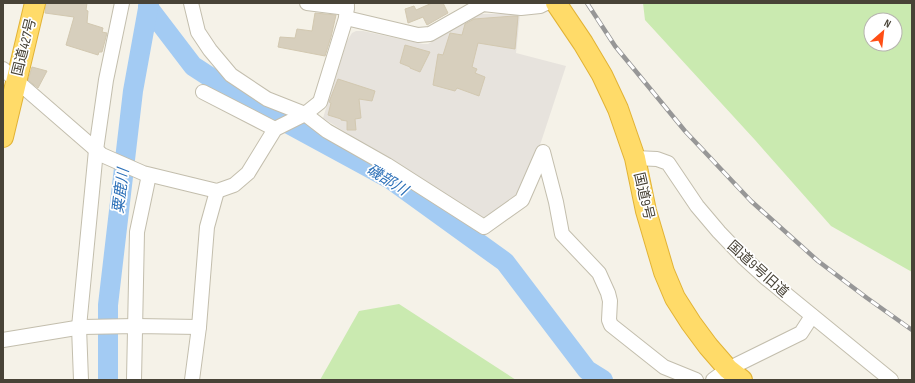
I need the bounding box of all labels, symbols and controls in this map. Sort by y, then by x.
north arrow [863,12,903,52]
street label: 国道427号 [9,16,39,78]
text: N [882,16,893,31]
water label: 磯部川 [363,160,413,201]
water label: 粟鹿川 [109,166,133,214]
street label: 国道9号 [630,171,658,221]
street label: 国道9号旧道 [724,237,792,301]

